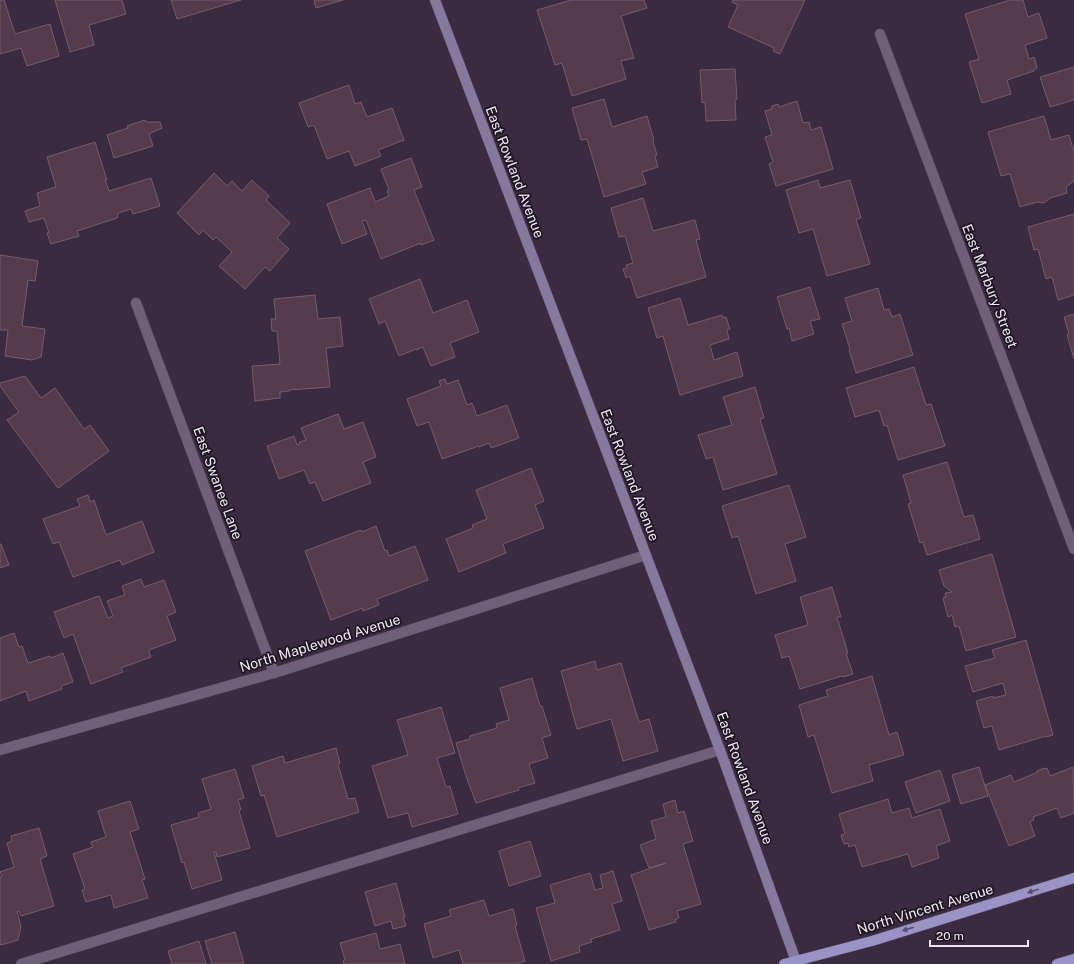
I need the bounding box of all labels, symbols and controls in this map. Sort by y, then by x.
street label: East Rowland Avenue [482,104,548,240]
street label: East Marbury Street [959,222,1021,350]
street label: East Rowland Avenue [597,407,663,543]
street label: East Swanee Lane [190,424,246,542]
street label: North Maplewood Avenue [238,611,402,675]
street label: East Rowland Avenue [714,710,776,846]
street label: North Vincent Avenue [855,881,995,937]
one-way arrow [1026,888,1038,894]
scale bar [930,922,1028,948]
one-way arrow [902,926,914,932]
text: 20 m [936,929,964,943]

